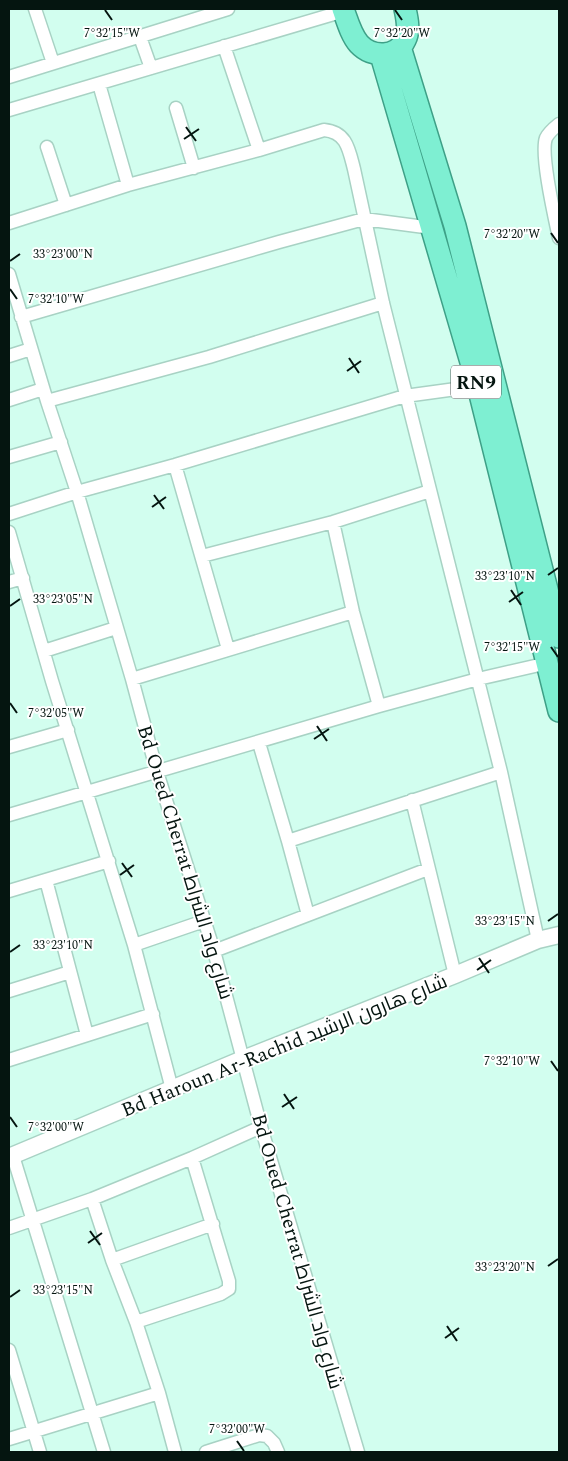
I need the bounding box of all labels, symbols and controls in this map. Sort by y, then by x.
text: 7°32'15"W [84,24,140,43]
text: 7°32'20"W [374,24,430,43]
text: 7°32'20"W [484,225,540,244]
text: 33°23'00"N [33,245,93,264]
text: 7°32'10"W [28,290,84,309]
road number: RN9 [451,366,501,398]
text: 33°23'10"N [475,567,535,586]
text: 33°23'05"N [33,590,93,609]
text: 7°32'15"W [484,638,540,657]
text: 7°32'05"W [28,704,84,723]
street label: Bd Oued Cherrat شارع واد الشراط [129,721,241,1003]
text: 33°23'15"N [475,912,535,931]
text: 33°23'10"N [33,936,93,955]
street label: Bd Haroun Ar-Rachid شارع هارون الرشيد [117,967,452,1125]
text: 7°32'10"W [484,1052,540,1071]
street label: Bd Oued Cherrat شارع واد الشراط [243,1110,351,1393]
text: 7°32'00"W [28,1118,84,1137]
text: 33°23'20"N [475,1258,535,1277]
text: 33°23'15"N [33,1281,93,1300]
text: 7°32'00"W [209,1420,265,1439]

